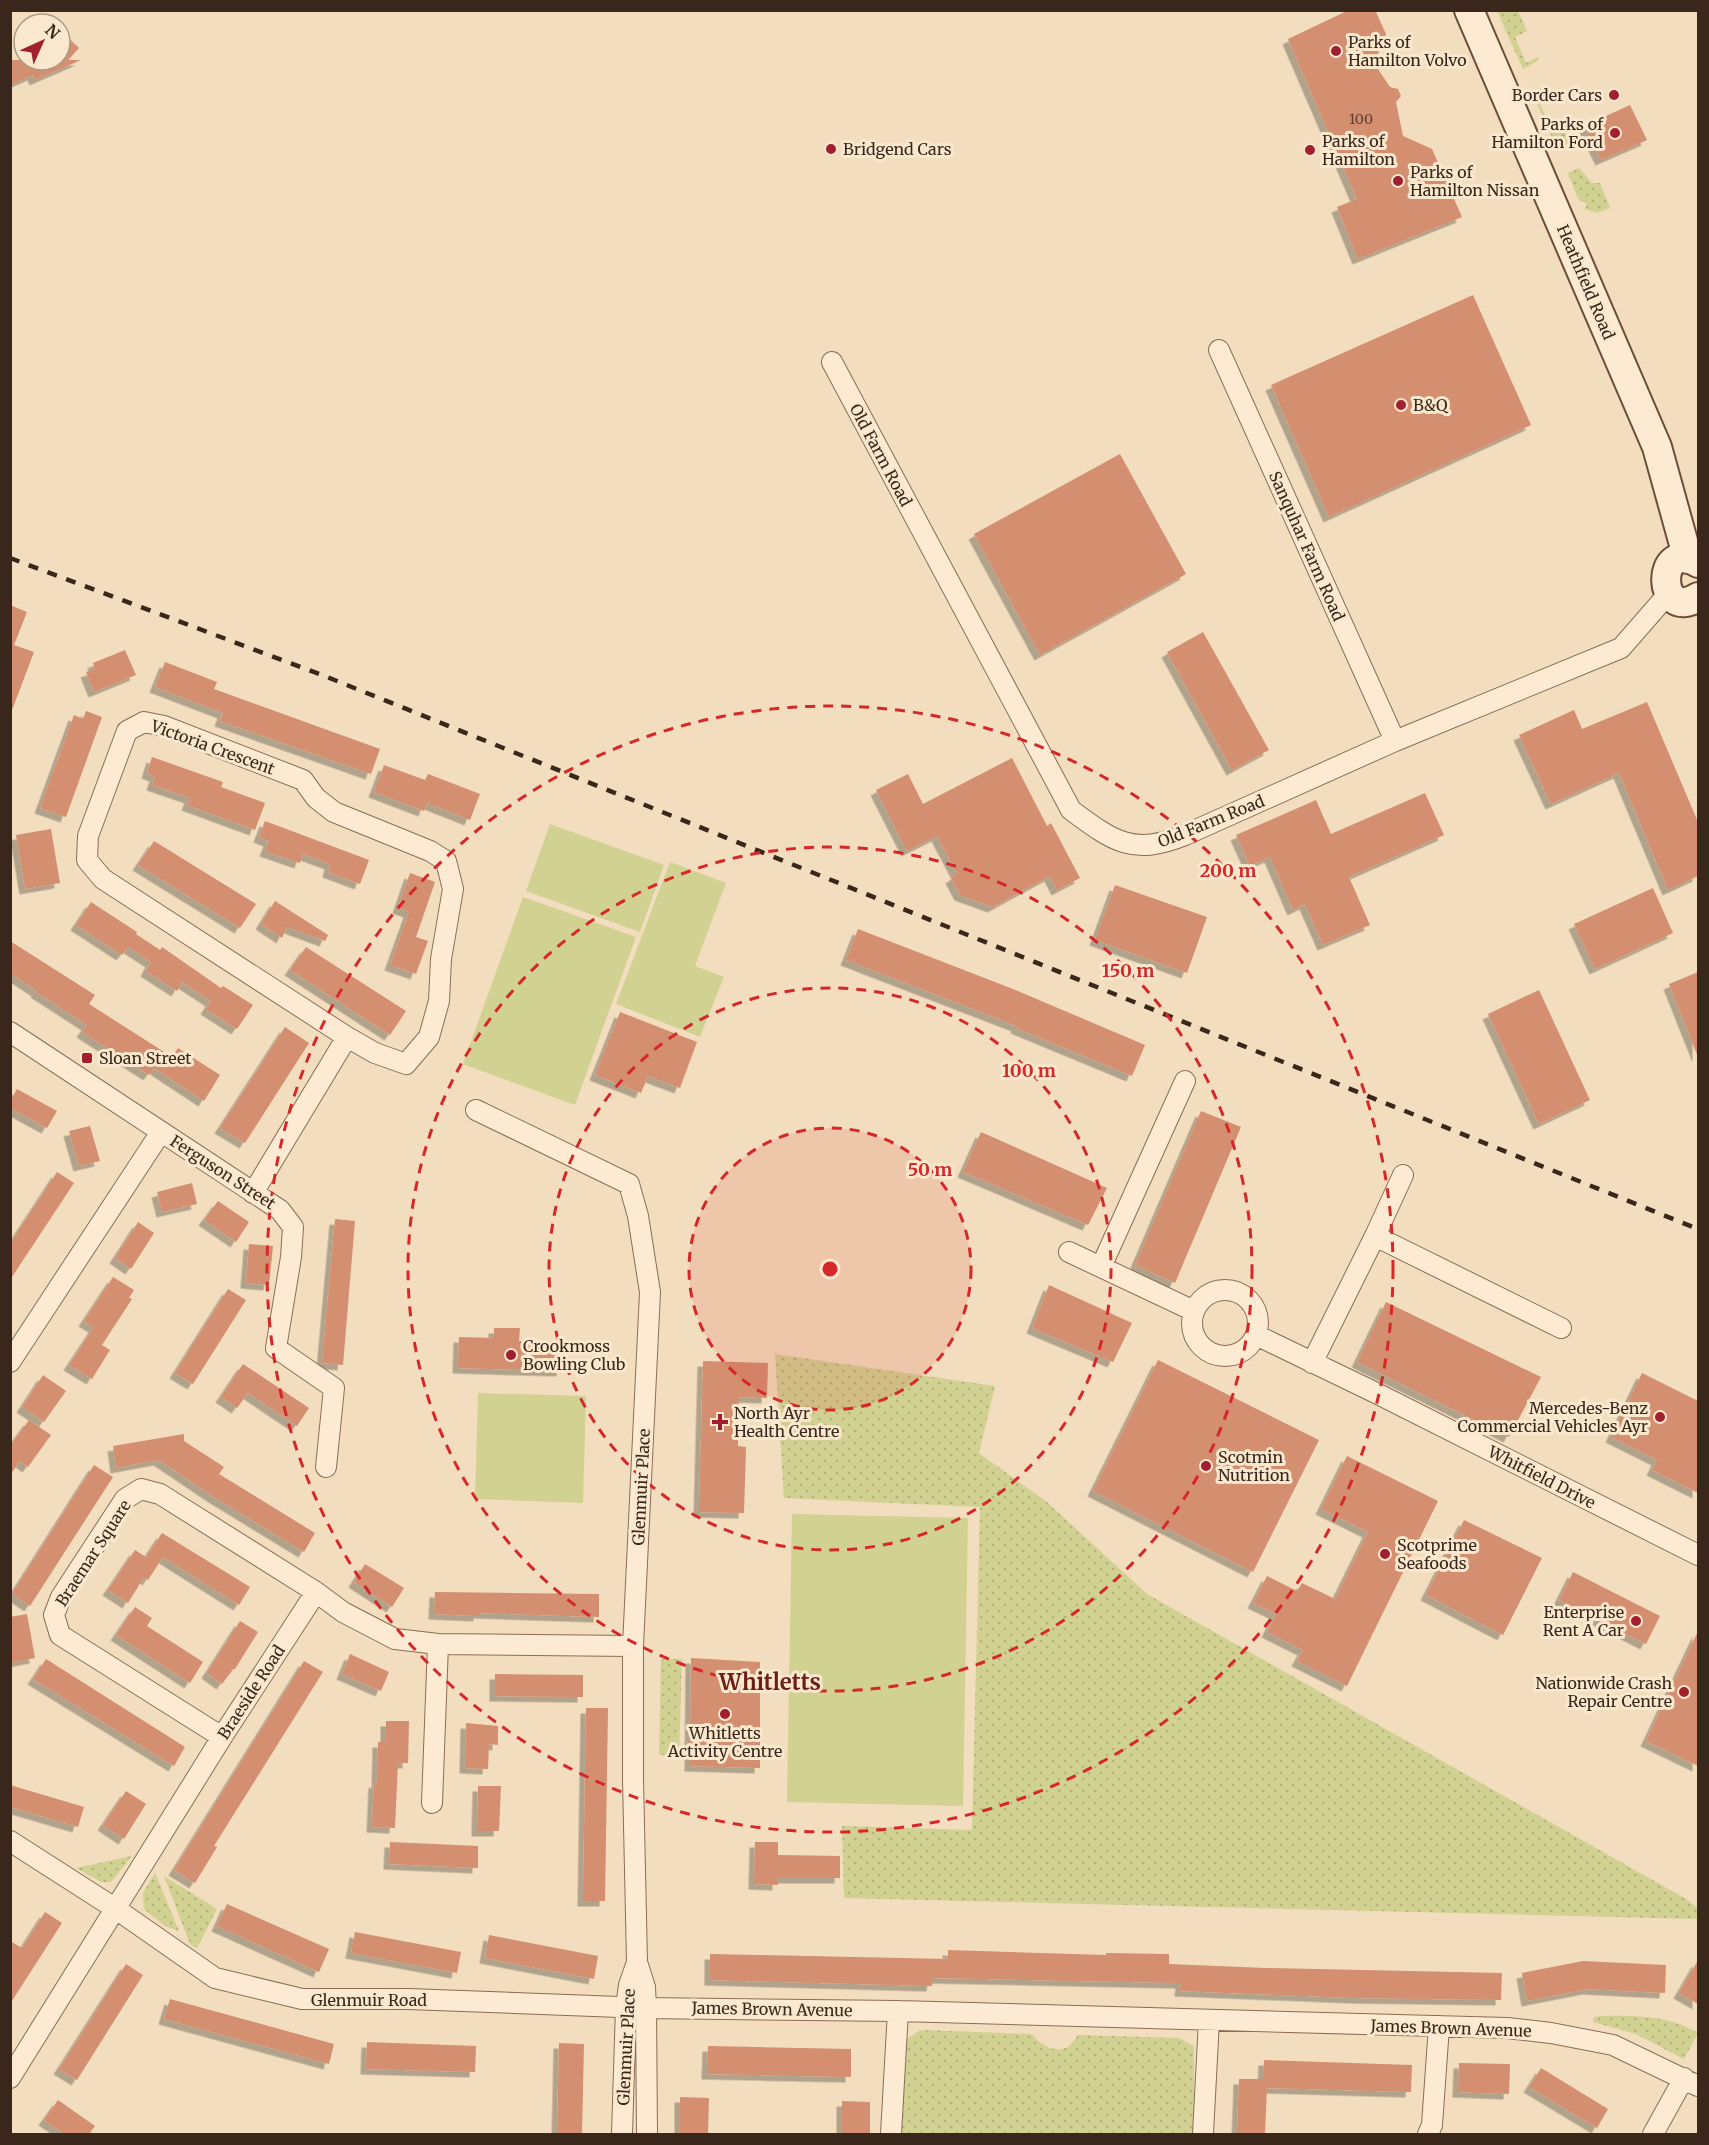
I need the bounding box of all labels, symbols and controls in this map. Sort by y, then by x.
north arrow [12,12,72,72]
text: N [41,20,64,43]
place label: Parks of Hamilton Volvo [1348,32,1467,70]
marker: Parks of Hamilton Volvo [1329,44,1343,58]
place label: Border Cars [1512,85,1602,105]
marker: Border Cars [1607,88,1621,102]
house number: 100 [1349,110,1373,128]
place label: Parks of Hamilton Ford [1492,114,1604,152]
marker: Parks of Hamilton Ford [1608,126,1622,140]
place label: Parks of Hamilton [1322,131,1395,169]
place label: Bridgend Cars [843,139,952,159]
marker: Bridgend Cars [824,142,838,156]
marker: Parks of Hamilton [1303,143,1317,157]
place label: Parks of Hamilton Nissan [1410,162,1540,200]
marker: Parks of Hamilton Nissan [1391,174,1405,188]
street label: Heathfield Road [1553,221,1619,343]
place label: B&Q [1413,395,1449,415]
marker: B&Q [1394,398,1408,412]
street label: Old Farm Road [846,400,917,510]
street label: Sanquhar Farm Road [1265,468,1349,624]
street label: Victoria Crescent [148,715,278,779]
street label: Old Farm Road [1155,790,1268,851]
text: 200 m [1200,859,1256,882]
text: 150 m [1102,959,1154,982]
place label: Sloan Street [99,1048,192,1068]
marker: Sloan Street [80,1051,94,1065]
text: 100 m [1002,1059,1056,1082]
street label: Ferguson Street [167,1131,280,1214]
text: 50 m [908,1158,952,1181]
centre of rings [820,1259,840,1279]
place label: Crookmoss Bowling Club [523,1336,626,1374]
marker: Crookmoss Bowling Club [504,1348,518,1362]
place label: Mercedes-Benz Commercial Vehicles Ayr [1458,1398,1648,1436]
place label: North Ayr Health Centre [734,1403,839,1441]
marker: Mercedes-Benz Commercial Vehicles Ayr [1653,1410,1667,1424]
marker: North Ayr Health Centre [711,1413,729,1431]
street label: Glenmuir Place [628,1428,654,1546]
street label: Whitfield Drive [1484,1441,1599,1513]
place label: Scotmin Nutrition [1218,1447,1290,1485]
marker: Scotmin Nutrition [1199,1459,1213,1473]
street label: Braemar Square [51,1496,135,1610]
place label: Scotprime Seafoods [1397,1535,1477,1573]
marker: Scotprime Seafoods [1378,1547,1392,1561]
place label: Enterprise Rent A Car [1543,1602,1624,1640]
marker: Enterprise Rent A Car [1629,1614,1643,1628]
street label: Braeside Road [213,1641,289,1743]
district label: Whitletts [718,1668,821,1696]
place label: Nationwide Crash Repair Centre [1535,1673,1672,1711]
marker: Nationwide Crash Repair Centre [1677,1685,1691,1699]
marker: Whitletts Activity Centre [718,1707,732,1721]
place label: Whitletts Activity Centre [667,1723,782,1761]
street label: Glenmuir Place [613,1988,639,2106]
street label: Glenmuir Road [311,1990,427,2010]
street label: James Brown Avenue [690,1998,853,2020]
street label: James Brown Avenue [1369,2015,1532,2041]

